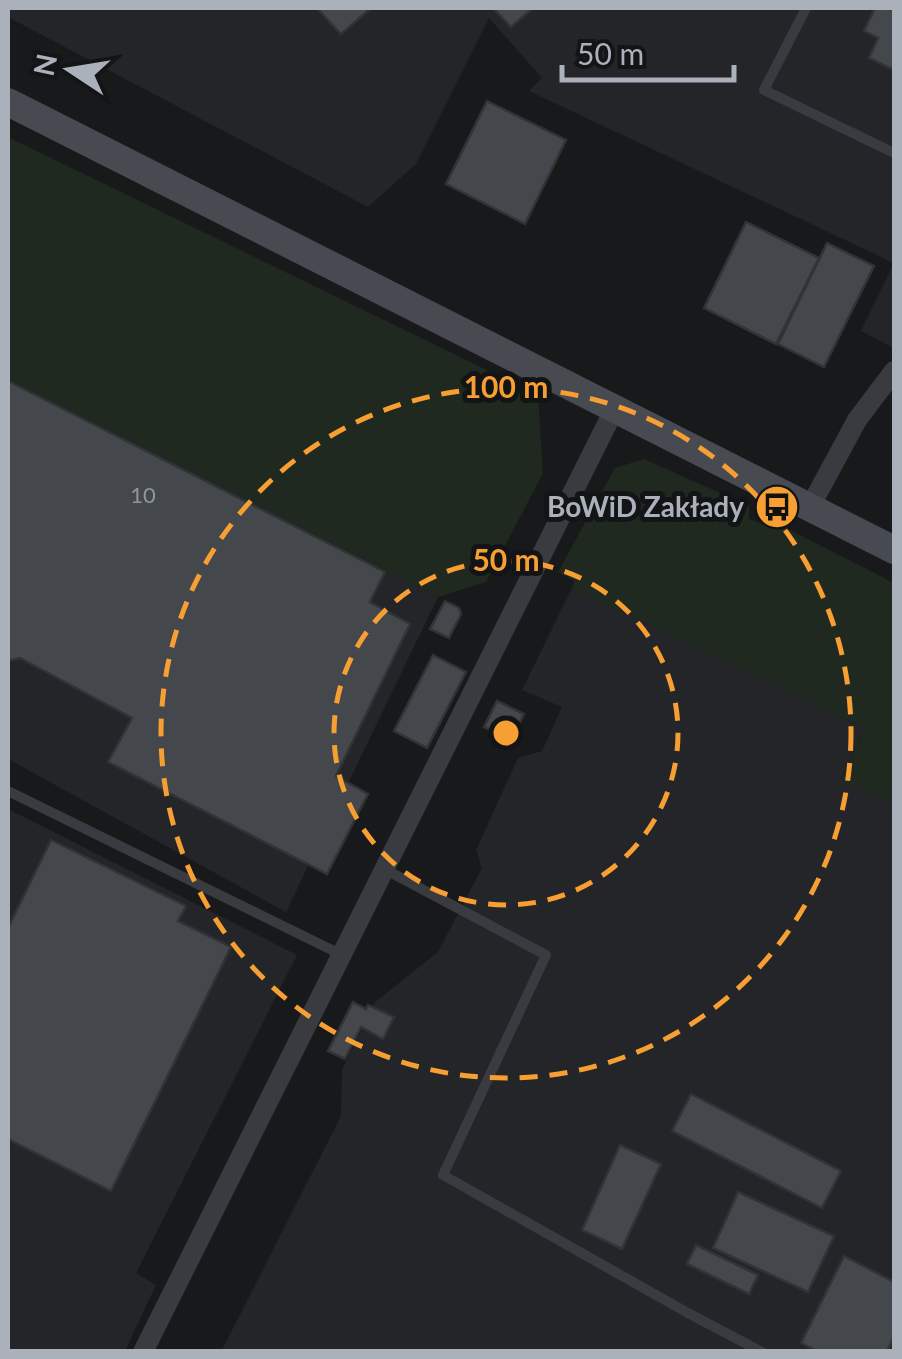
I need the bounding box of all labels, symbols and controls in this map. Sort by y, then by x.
north arrow [20,20,120,120]
scale bar [562,20,734,82]
text: 50 m [577,35,644,71]
text: N [26,51,63,79]
text: 100 m [464,368,548,404]
house number: 10 [130,481,156,508]
bus stop icon: BoWiD Zakłady [754,484,800,530]
place label: BoWiD Zakłady [547,489,744,523]
text: 50 m [472,541,540,577]
centre of rings [488,715,524,751]

